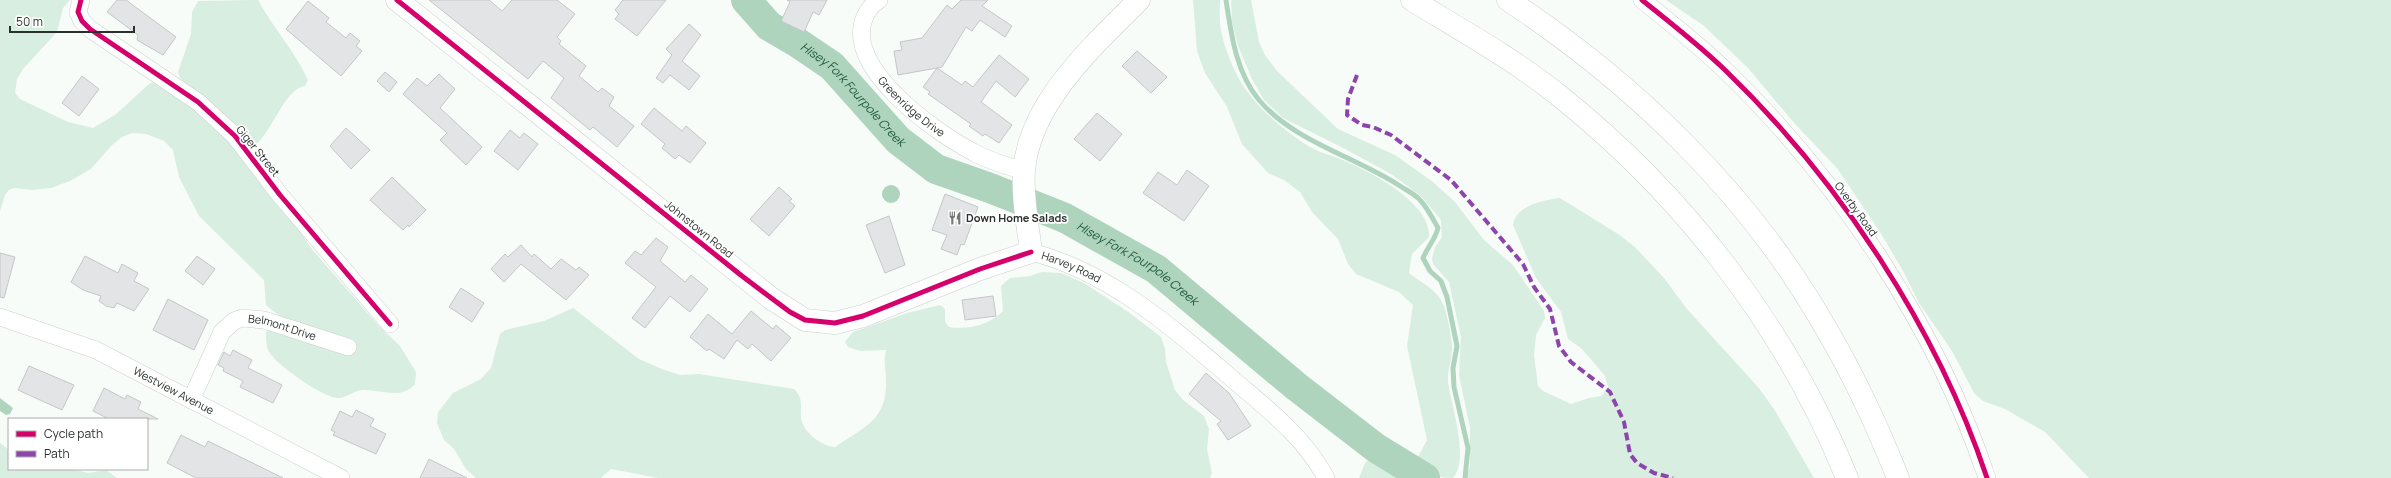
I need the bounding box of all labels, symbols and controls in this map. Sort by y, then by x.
scale bar [10,8,134,34]
text: 50 m [16,13,43,30]
water label: Hisey Fork Fourpole Creek [797,38,910,152]
street label: Greenridge Drive [875,73,949,140]
street label: Giger Street [233,122,284,179]
street label: Overby Road [1832,178,1881,239]
street label: Johnstown Road [662,196,737,261]
restaurant icon: Down Home Salads [947,210,963,226]
place label: Down Home Salads [966,210,1067,225]
water label: Hisey Fork Fourpole Creek [1074,217,1204,310]
street label: Harvey Road [1040,247,1104,286]
street label: Belmont Drive [248,311,319,344]
street label: Westview Avenue [131,363,217,418]
legend [8,418,148,470]
text: Cycle path [44,425,103,442]
text: Path [44,445,70,462]

